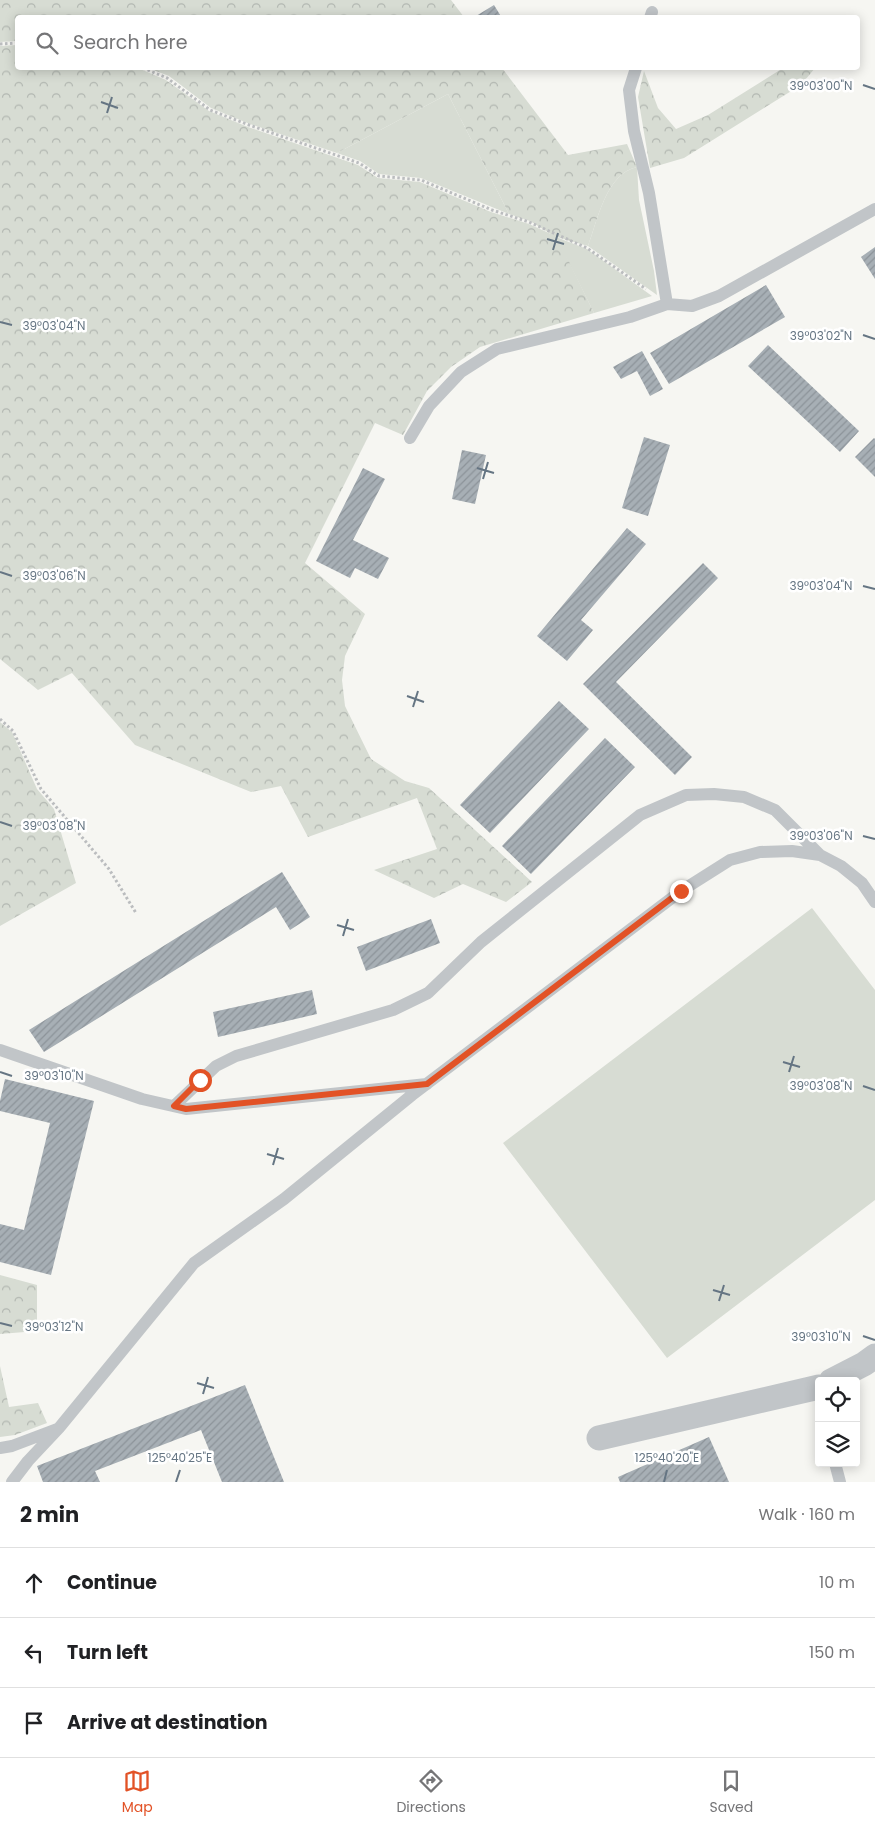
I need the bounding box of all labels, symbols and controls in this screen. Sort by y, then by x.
search box [15,15,860,70]
icon: search [33,29,61,57]
text: Search here [73,29,187,56]
text: 39°03'00"N [789,77,853,94]
text: 39°03'04"N [22,317,86,334]
text: 39°03'02"N [790,327,852,344]
text: 39°03'06"N [22,567,86,584]
text: 39°03'04"N [789,577,853,594]
text: 39°03'08"N [22,817,86,834]
text: 39°03'06"N [789,827,853,844]
route end [670,880,693,903]
text: 39°03'10"N [24,1067,84,1084]
route start [189,1069,212,1092]
text: 39°03'08"N [789,1077,853,1094]
text: 39°03'12"N [25,1318,83,1335]
text: 39°03'10"N [791,1328,851,1345]
map controls [815,1377,860,1467]
button: locate [815,1377,860,1422]
button: layers [815,1422,860,1467]
text: 125°40'25"E [148,1449,212,1466]
text: 125°40'20"E [635,1449,699,1466]
text: 2 min [20,1500,79,1529]
text: Walk · 160 m [758,1503,855,1526]
icon: ahead [20,1569,48,1597]
text: Continue [67,1569,157,1596]
text: 10 m [819,1571,855,1594]
icon: left [20,1639,48,1667]
text: Turn left [67,1639,148,1666]
text: 150 m [809,1641,855,1664]
icon: arrive [20,1709,48,1737]
text: Arrive at destination [67,1709,268,1736]
tab: Map [122,1767,153,1818]
tab: Directions [396,1767,466,1818]
tab: Saved [709,1767,753,1818]

